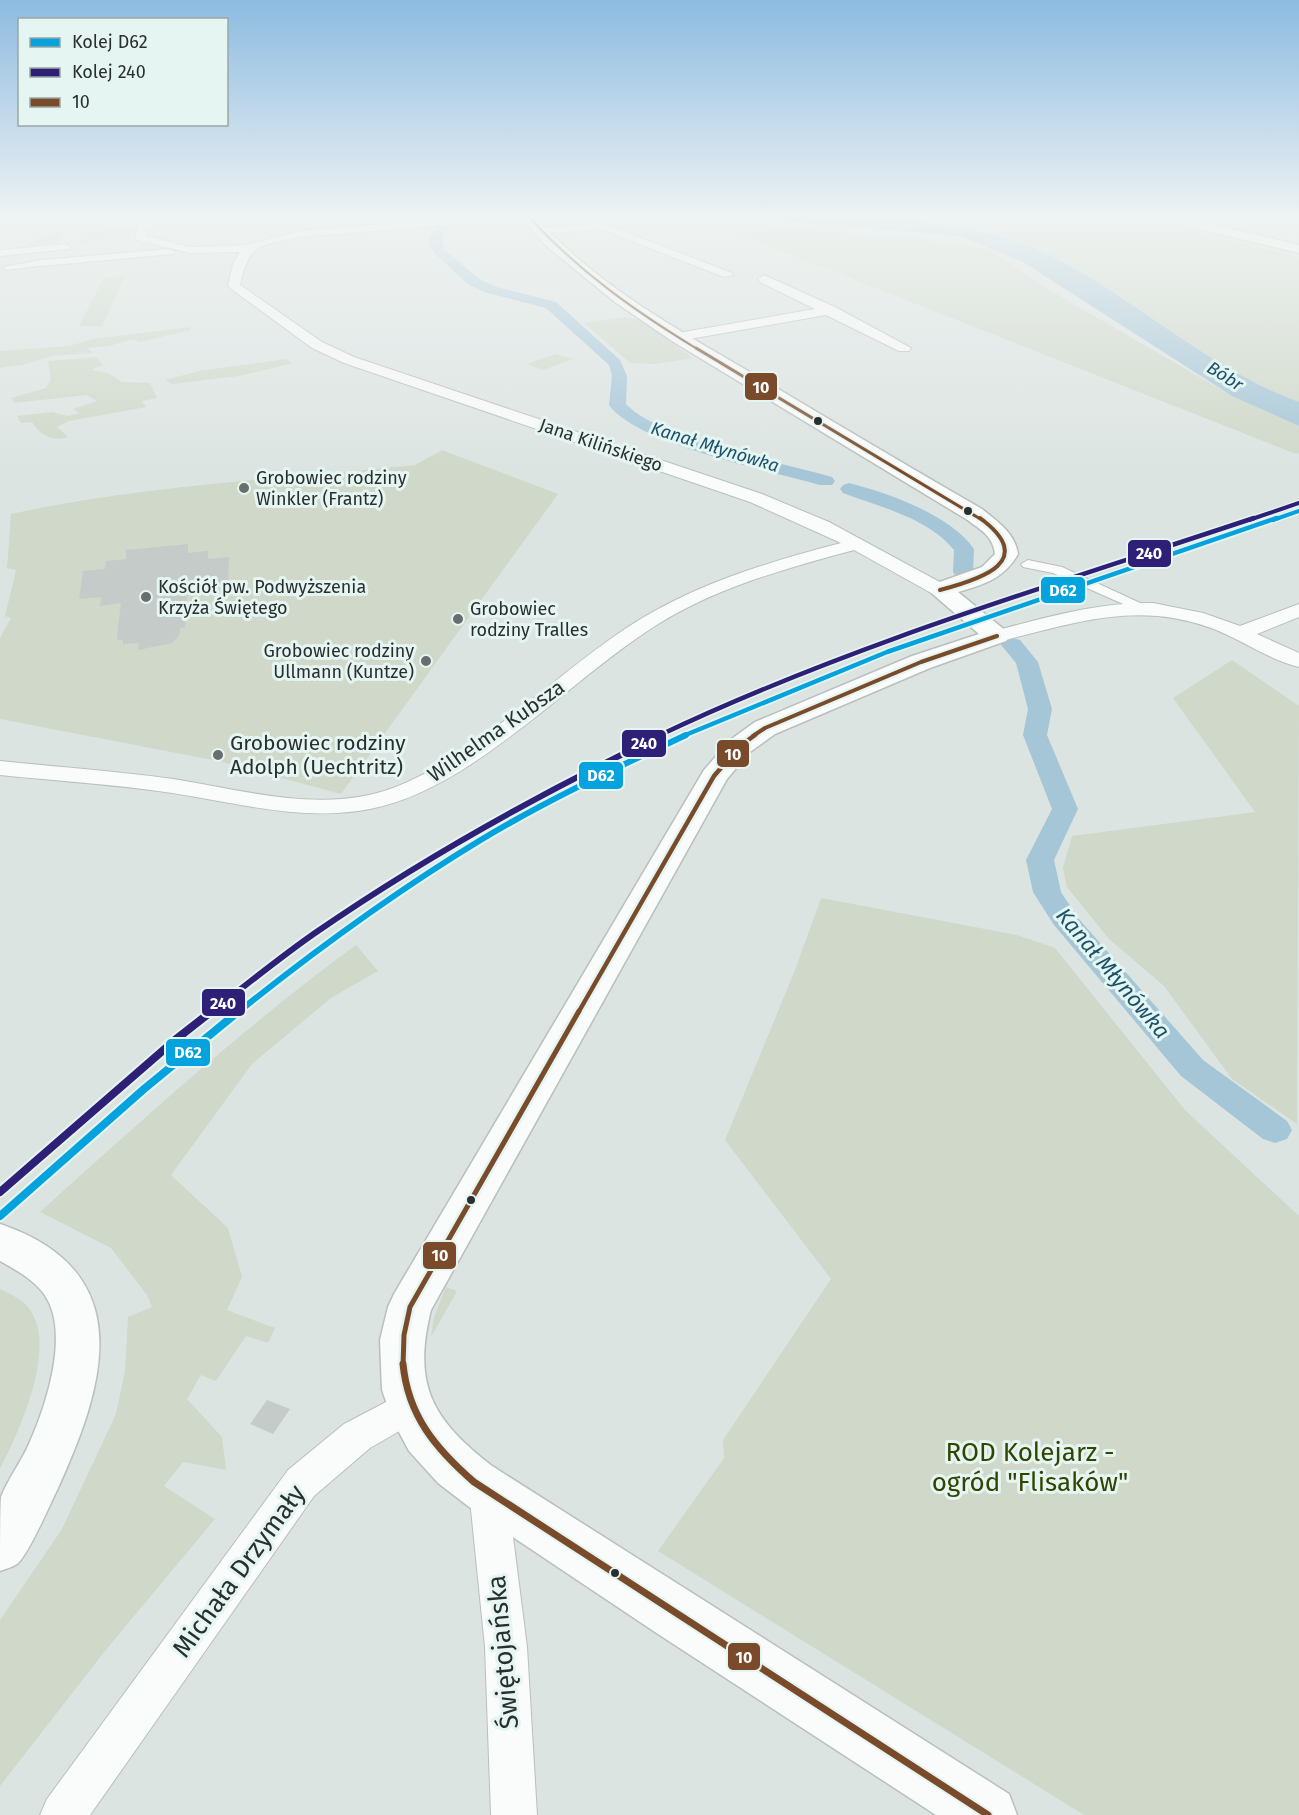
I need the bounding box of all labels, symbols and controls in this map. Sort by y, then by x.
legend [18,18,228,126]
text: Kolej D62 [72,31,148,53]
text: Kolej 240 [72,61,146,83]
text: 10 [72,91,90,113]
water label: Bóbr [1203,356,1248,396]
line badge: 10 [744,372,778,401]
text: 10 [753,378,769,397]
street label: Jana Kilińskiego [536,414,666,476]
unlabelled marker [812,415,824,427]
water label: Kanał Młynówka [648,417,782,477]
place label: Grobowiec rodziny Winkler (Frantz) [256,467,407,510]
marker: Grobowiec rodziny Winkler (Frantz) [237,481,251,495]
unlabelled marker [962,505,974,517]
line badge: 240 [1127,539,1172,568]
text: 240 [1136,544,1162,563]
place label: Kościół pw. Podwyższenia Krzyża Świętego [158,576,366,619]
line badge: D62 [1040,576,1086,604]
text: D62 [1049,581,1077,600]
marker: Kościół pw. Podwyższenia Krzyża Świętego [139,590,153,604]
place label: Grobowiec rodziny Tralles [470,598,588,641]
marker: Grobowiec rodziny Tralles [451,612,465,626]
place label: Grobowiec rodziny Ullmann (Kuntze) [263,640,414,683]
marker: Grobowiec rodziny Ullmann (Kuntze) [419,654,433,668]
street label: Wilhelma Kubsza [422,674,570,788]
line badge: 240 [621,729,667,758]
place label: Grobowiec rodziny Adolph (Uechtritz) [230,730,406,780]
text: 240 [631,734,657,753]
line badge: 10 [716,739,750,768]
text: 10 [725,745,741,764]
marker: Grobowiec rodziny Adolph (Uechtritz) [211,748,225,762]
line badge: D62 [578,761,624,790]
text: D62 [587,766,615,785]
water label: Kanał Młynówka [1050,902,1176,1044]
line badge: 240 [201,988,246,1017]
text: 240 [210,994,236,1013]
line badge: D62 [165,1038,211,1067]
text: D62 [174,1043,202,1062]
unlabelled marker [465,1194,477,1206]
line badge: 10 [422,1241,457,1270]
text: 10 [432,1246,448,1265]
park label: ROD Kolejarz - ogród "Flisaków" [932,1437,1128,1498]
street label: Michała Drzymały [166,1479,312,1663]
unlabelled marker [609,1567,621,1579]
street label: Świętojańska [481,1574,525,1730]
line badge: 10 [727,1642,761,1671]
text: 10 [736,1648,752,1667]

